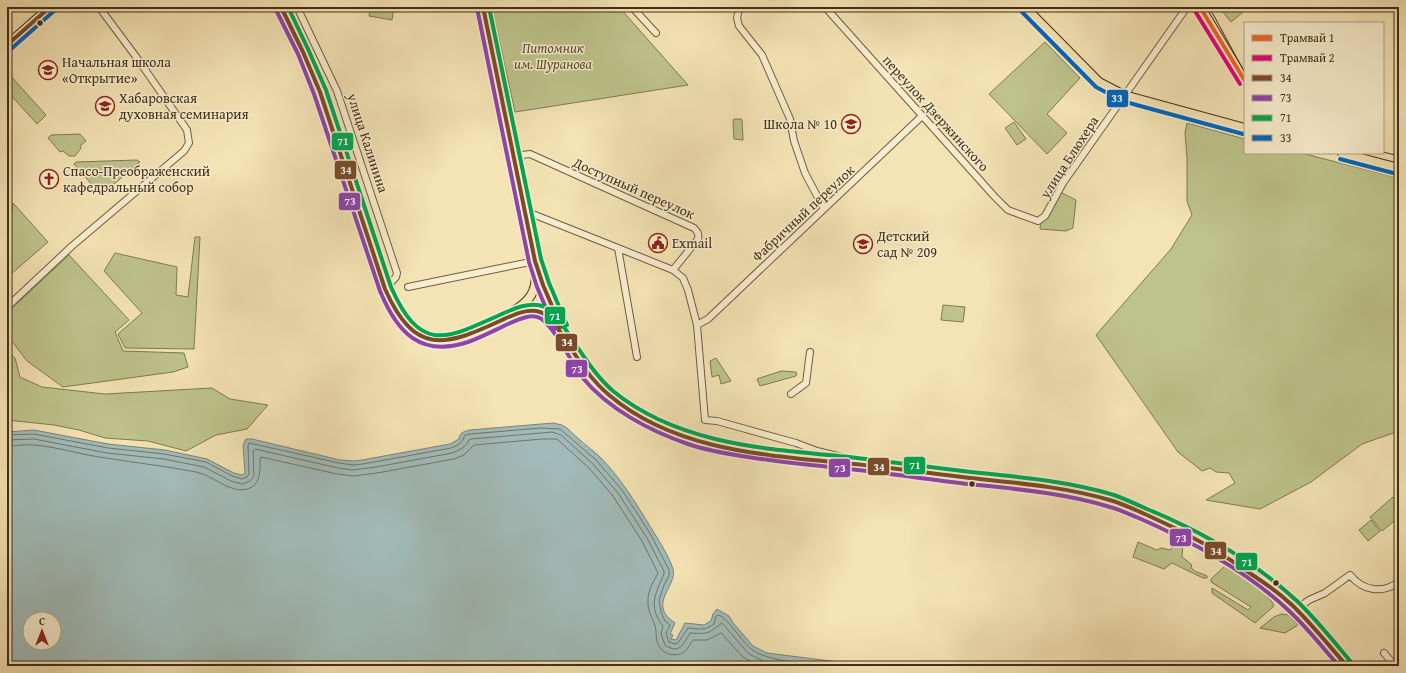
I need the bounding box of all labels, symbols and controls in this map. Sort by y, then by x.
unlabelled marker [35,18,45,28]
legend [1244,22,1384,154]
text: Трамвай 1 [1280,29,1335,46]
park label: Питомник им. Шуранова [514,38,592,74]
text: Трамвай 2 [1280,49,1335,66]
street label: переулок Дзержинского [878,50,994,176]
place label: Начальная школа «Открытие» [62,52,171,88]
school or university icon: Начальная школа «Открытие» [37,59,59,81]
text: 34 [1280,69,1292,86]
place label: Хабаровская духовная семинария [119,88,249,124]
line badge: 33 [1106,89,1129,108]
text: 73 [1280,89,1292,106]
street label: улица Калинина [342,90,394,196]
text: 33 [1111,90,1123,106]
school or university icon: Хабаровская духовная семинария [94,95,116,117]
text: 71 [1280,109,1292,126]
street label: улица Блюхера [1034,112,1103,203]
school or university icon: Школа № 10 [840,113,862,135]
place label: Школа № 10 [764,114,837,134]
text: 33 [1280,129,1292,146]
line badge: 71 [331,132,354,151]
text: 71 [337,133,349,149]
street label: Доступный переулок [569,152,699,224]
line badge: 34 [334,160,357,180]
street label: Фабричный переулок [747,160,859,266]
place label: Спасо-Преображенский кафедральный собор [63,161,210,197]
text: 34 [340,162,352,178]
church icon: Спасо-Преображенский кафедральный собор [38,168,60,190]
line badge: 73 [338,192,361,211]
text: 73 [344,193,356,209]
place label: Детский сад № 209 [876,226,937,262]
public building icon: Exmail [647,232,669,254]
place label: Exmail [672,233,712,253]
school or university icon: Детский сад № 209 [852,233,874,255]
line badge: 71 [544,306,566,325]
text: 71 [549,308,561,324]
line badge: 34 [555,333,578,352]
text: 34 [561,334,573,350]
line badge: 73 [565,359,588,378]
text: 73 [571,361,583,377]
line badge: 71 [903,456,926,475]
line badge: 34 [867,457,890,476]
text: 71 [909,457,921,473]
line badge: 73 [828,458,851,478]
text: 34 [873,459,885,475]
text: 73 [834,460,846,476]
unlabelled marker [967,479,977,489]
line badge: 73 [1169,528,1192,547]
text: 73 [1175,530,1187,546]
line badge: 34 [1204,541,1227,560]
text: 34 [1210,543,1222,559]
line badge: 71 [1235,552,1258,571]
text: 71 [1241,554,1253,570]
unlabelled marker [1271,578,1281,588]
north arrow [22,611,62,651]
text: С [39,613,45,629]

